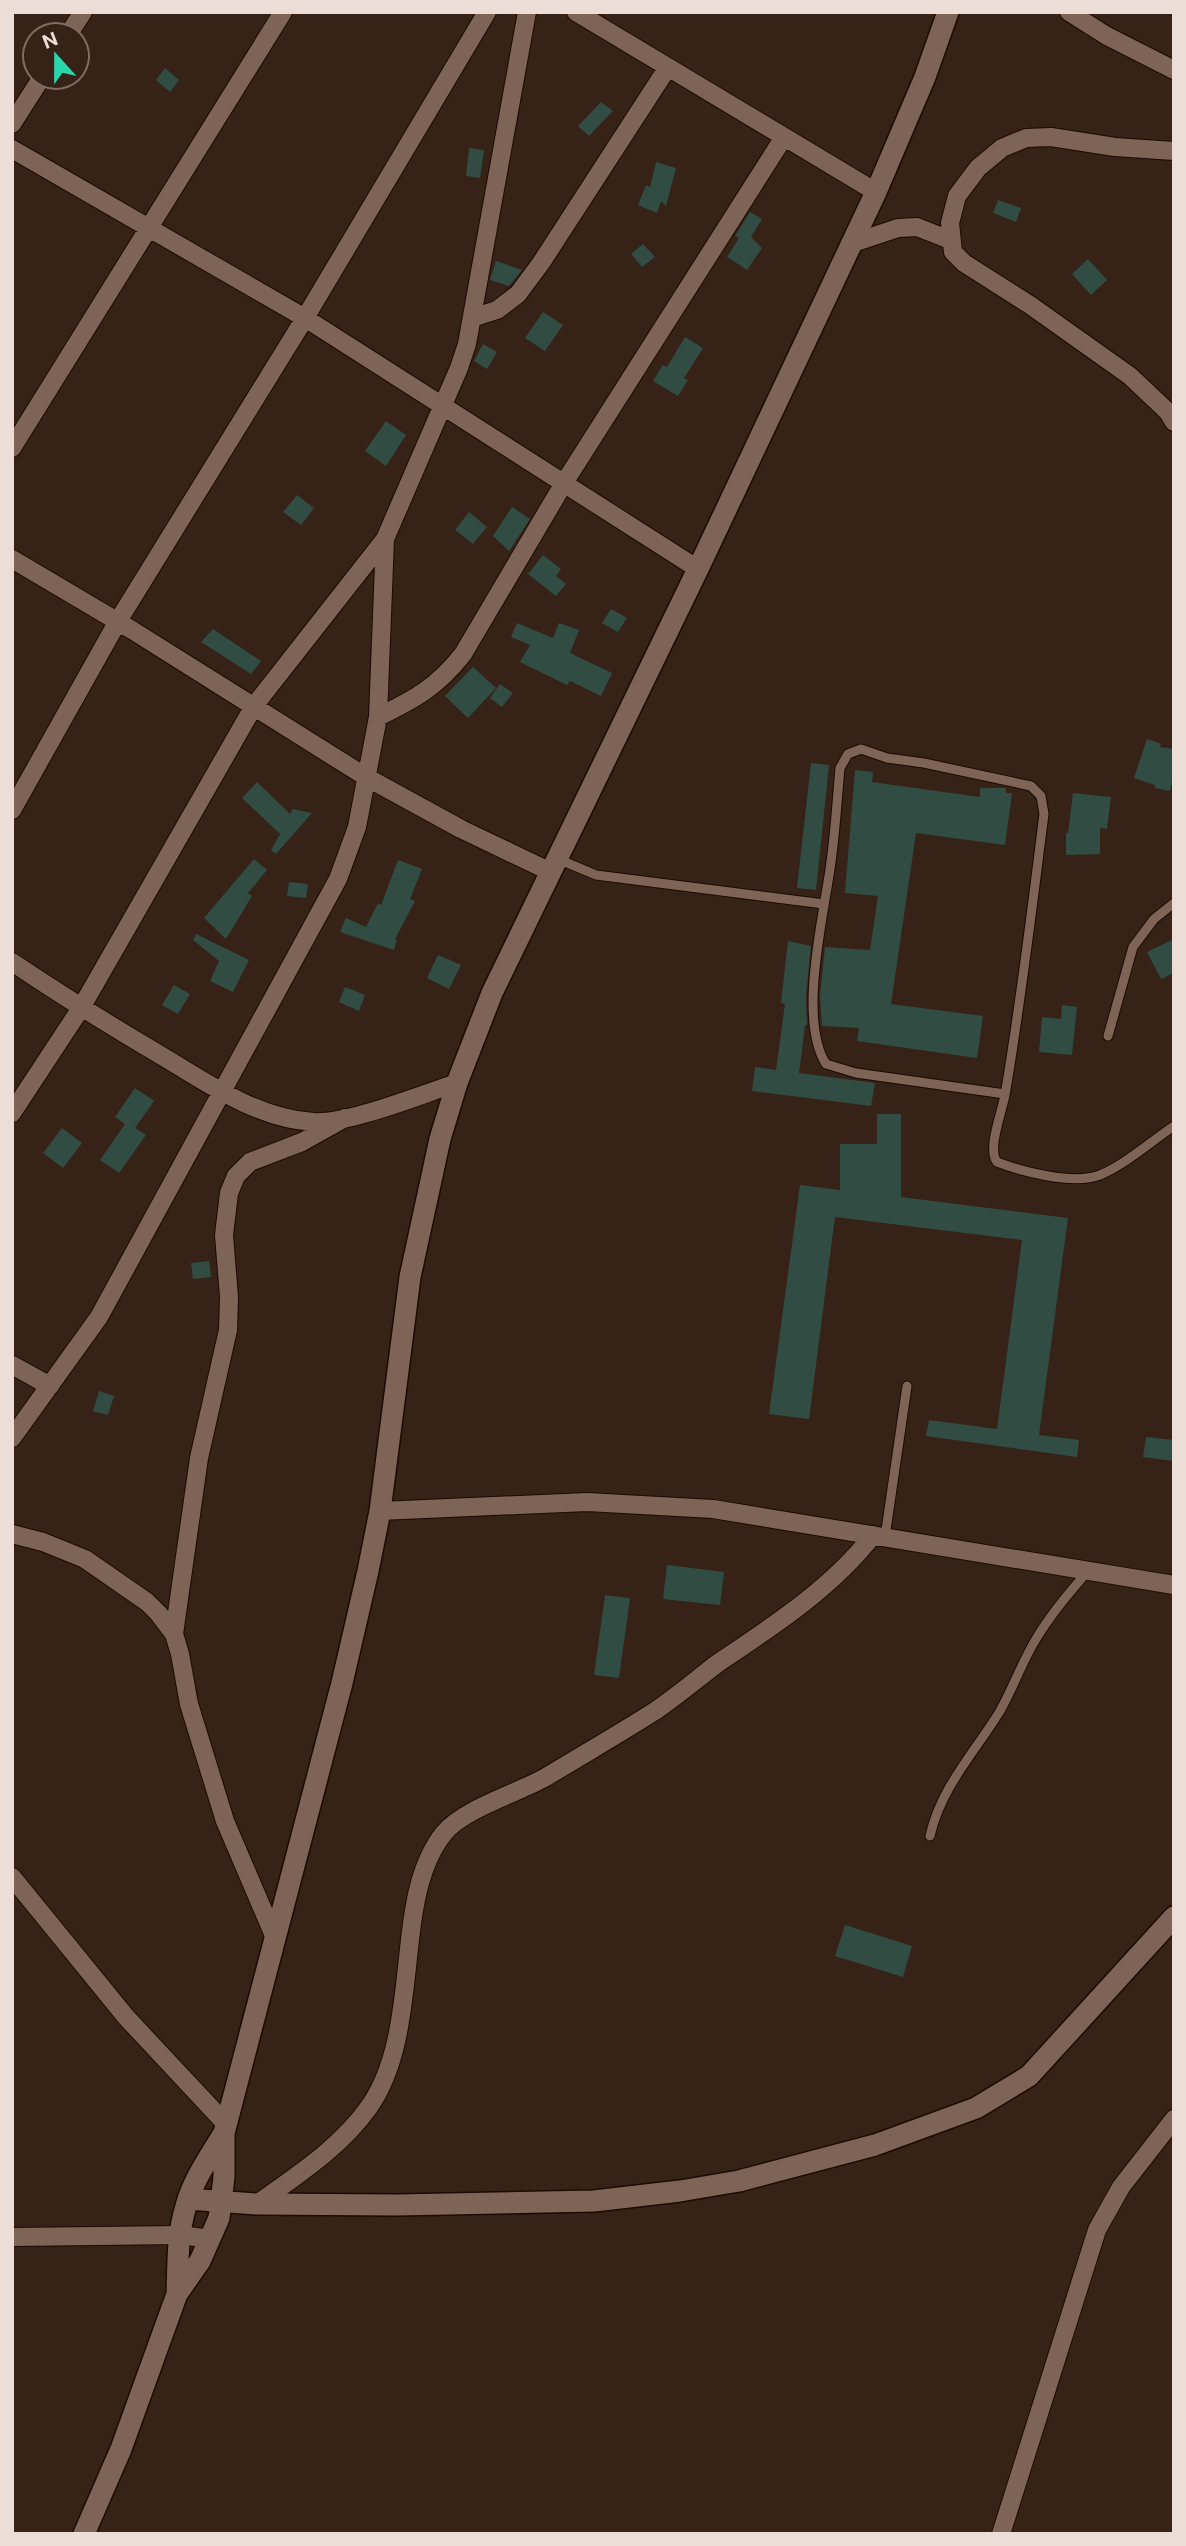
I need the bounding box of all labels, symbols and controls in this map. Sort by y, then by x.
north arrow [21,21,91,91]
text: N [39,27,61,53]

